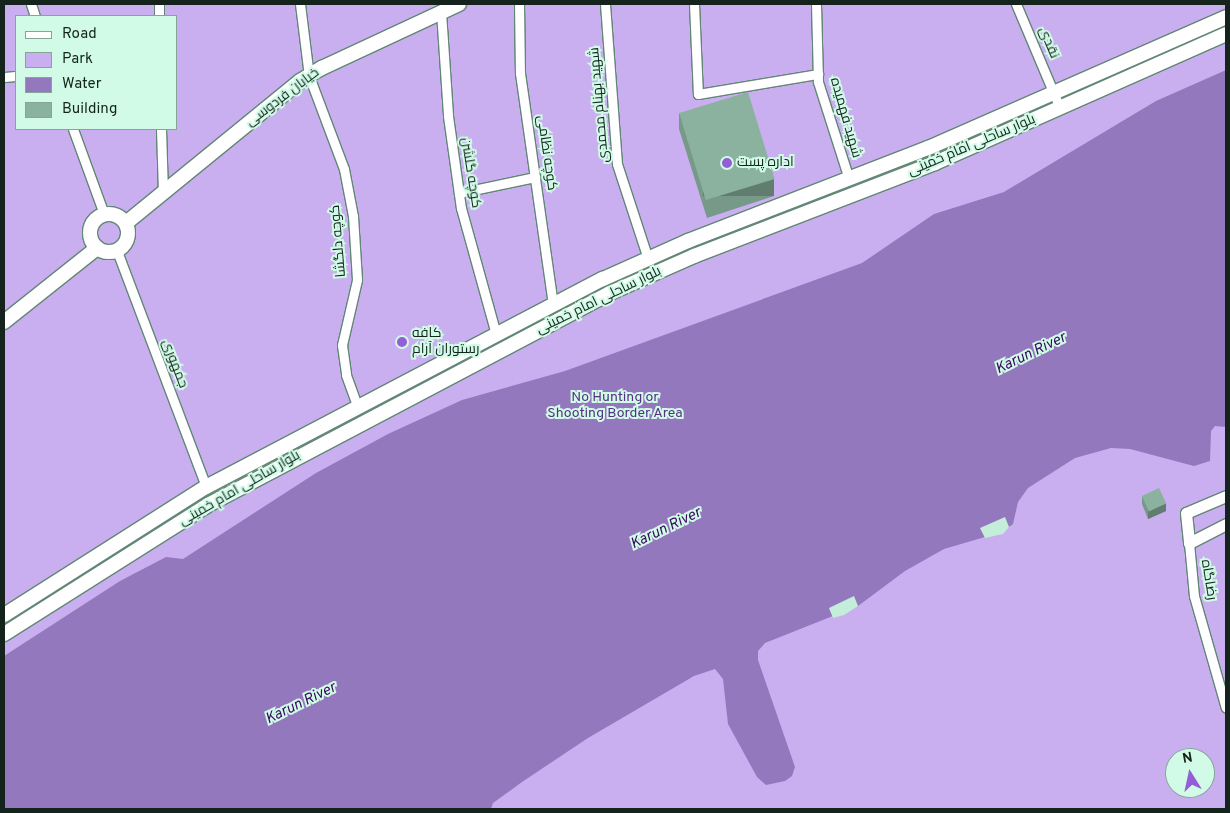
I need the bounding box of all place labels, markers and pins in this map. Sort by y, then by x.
place label: اداره پست [737,155,794,171]
marker: اداره پست [721,157,733,169]
place label: کافه رستوران آرام [412,326,480,358]
marker: کافه رستوران آرام [396,336,408,348]

